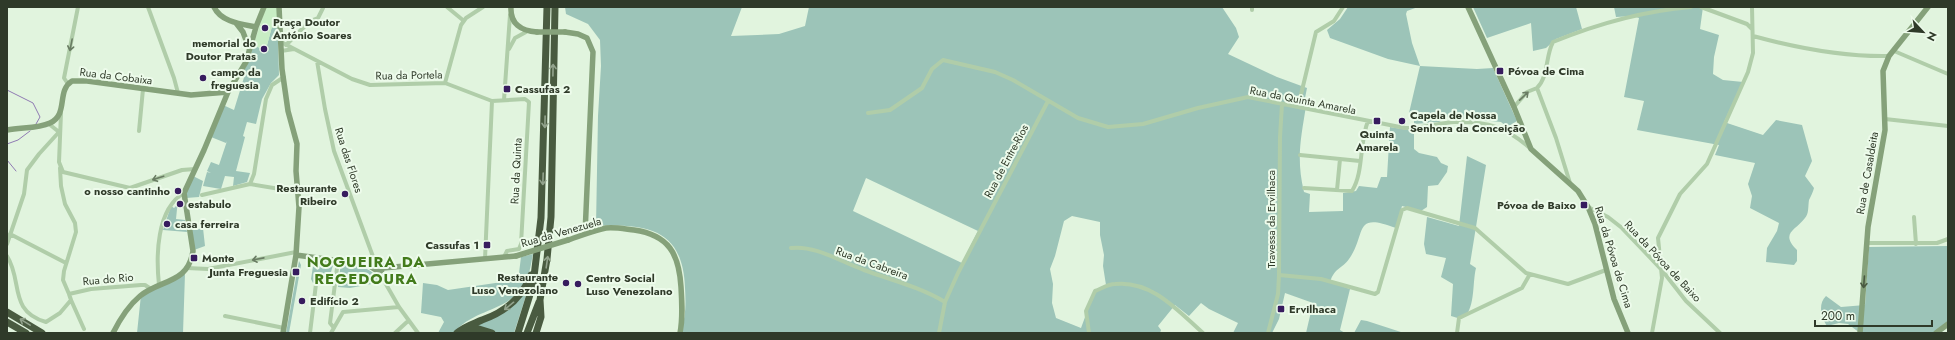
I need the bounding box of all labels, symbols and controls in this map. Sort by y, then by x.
north arrow [1903,12,1943,52]
place label: Praça Doutor António Soares [272,14,352,43]
marker: Praça Doutor António Soares [260,23,270,33]
text: N [1923,29,1941,44]
place label: memorial do Doutor Pratas [186,35,257,64]
one-way arrow [66,38,74,51]
marker: memorial do Doutor Pratas [259,44,269,54]
place label: Póvoa de Cima [1508,63,1584,79]
street label: Rua da Cobaixa [79,64,153,88]
place label: campo da freguesia [211,64,261,93]
one-way arrow [550,64,557,77]
street label: Rua da Portela [375,66,443,84]
marker: Póvoa de Cima [1495,66,1505,76]
marker: campo da freguesia [198,73,208,83]
place label: Cassufas 2 [515,81,570,97]
street label: Rua da Quinta Amarela [1248,82,1358,118]
marker: Cassufas 2 [502,84,512,94]
one-way arrow [1519,92,1529,101]
place label: Capela de Nossa Senhora da Conceição [1410,107,1526,136]
one-way arrow [541,115,549,128]
marker: Quinta Amarela [1372,116,1382,126]
marker: Capela de Nossa Senhora da Conceição [1397,116,1407,126]
street label: Rua de Entre-Rios [980,121,1032,201]
street label: Rua das Flores [331,125,367,195]
place label: Quinta Amarela [1355,126,1398,155]
street label: Rua de Casaldeita [1852,130,1882,216]
street label: Rua da Quinta [506,137,526,205]
street label: Travessa da Ervilhaca [1263,170,1279,268]
one-way arrow [539,172,547,185]
one-way arrow [151,175,164,182]
place label: Restaurante Ribeiro [276,180,338,209]
place label: o nosso cantinho [84,183,170,199]
marker: o nosso cantinho [173,186,183,196]
marker: Restaurante Ribeiro [340,189,350,199]
place label: estabulo [188,196,232,212]
place label: Póvoa de Baixo [1497,197,1576,213]
marker: estabulo [175,199,185,209]
marker: Póvoa de Baixo [1579,200,1589,210]
street label: Rua da Póvoa de Cima [1591,204,1637,310]
street label: Rua da Venezuela [519,213,603,251]
place label: casa ferreira [175,216,239,232]
street label: Rua da Póvoa de Baixo [1621,217,1705,305]
marker: casa ferreira [162,219,172,229]
place label: Cassufas 1 [425,237,479,253]
marker: Cassufas 1 [482,240,492,250]
street label: Rua da Cabreira [834,243,910,283]
place label: Monte [202,250,234,266]
district label: NOGUEIRA DA REGEDOURA [307,251,425,290]
marker: Monte [189,253,199,263]
one-way arrow [252,255,265,263]
one-way arrow [543,256,551,269]
place label: Junta Freguesia [207,264,288,280]
marker: Junta Freguesia [291,267,301,277]
street label: Rua do Rio [82,269,134,289]
place label: Restaurante Luso Venezolano [472,269,558,298]
place label: Centro Social Luso Venezolano [586,270,673,299]
one-way arrow [1861,275,1868,288]
marker: Restaurante Luso Venezolano [561,278,571,288]
marker: Centro Social Luso Venezolano [573,279,583,289]
place label: Edifício 2 [310,293,359,309]
marker: Edifício 2 [297,296,307,306]
one-way arrow [504,301,514,310]
place label: Ervilhaca [1289,301,1336,317]
scale bar [1815,302,1932,328]
marker: Ervilhaca [1276,304,1286,314]
text: 200 m [1821,307,1855,325]
one-way arrow [19,318,31,326]

